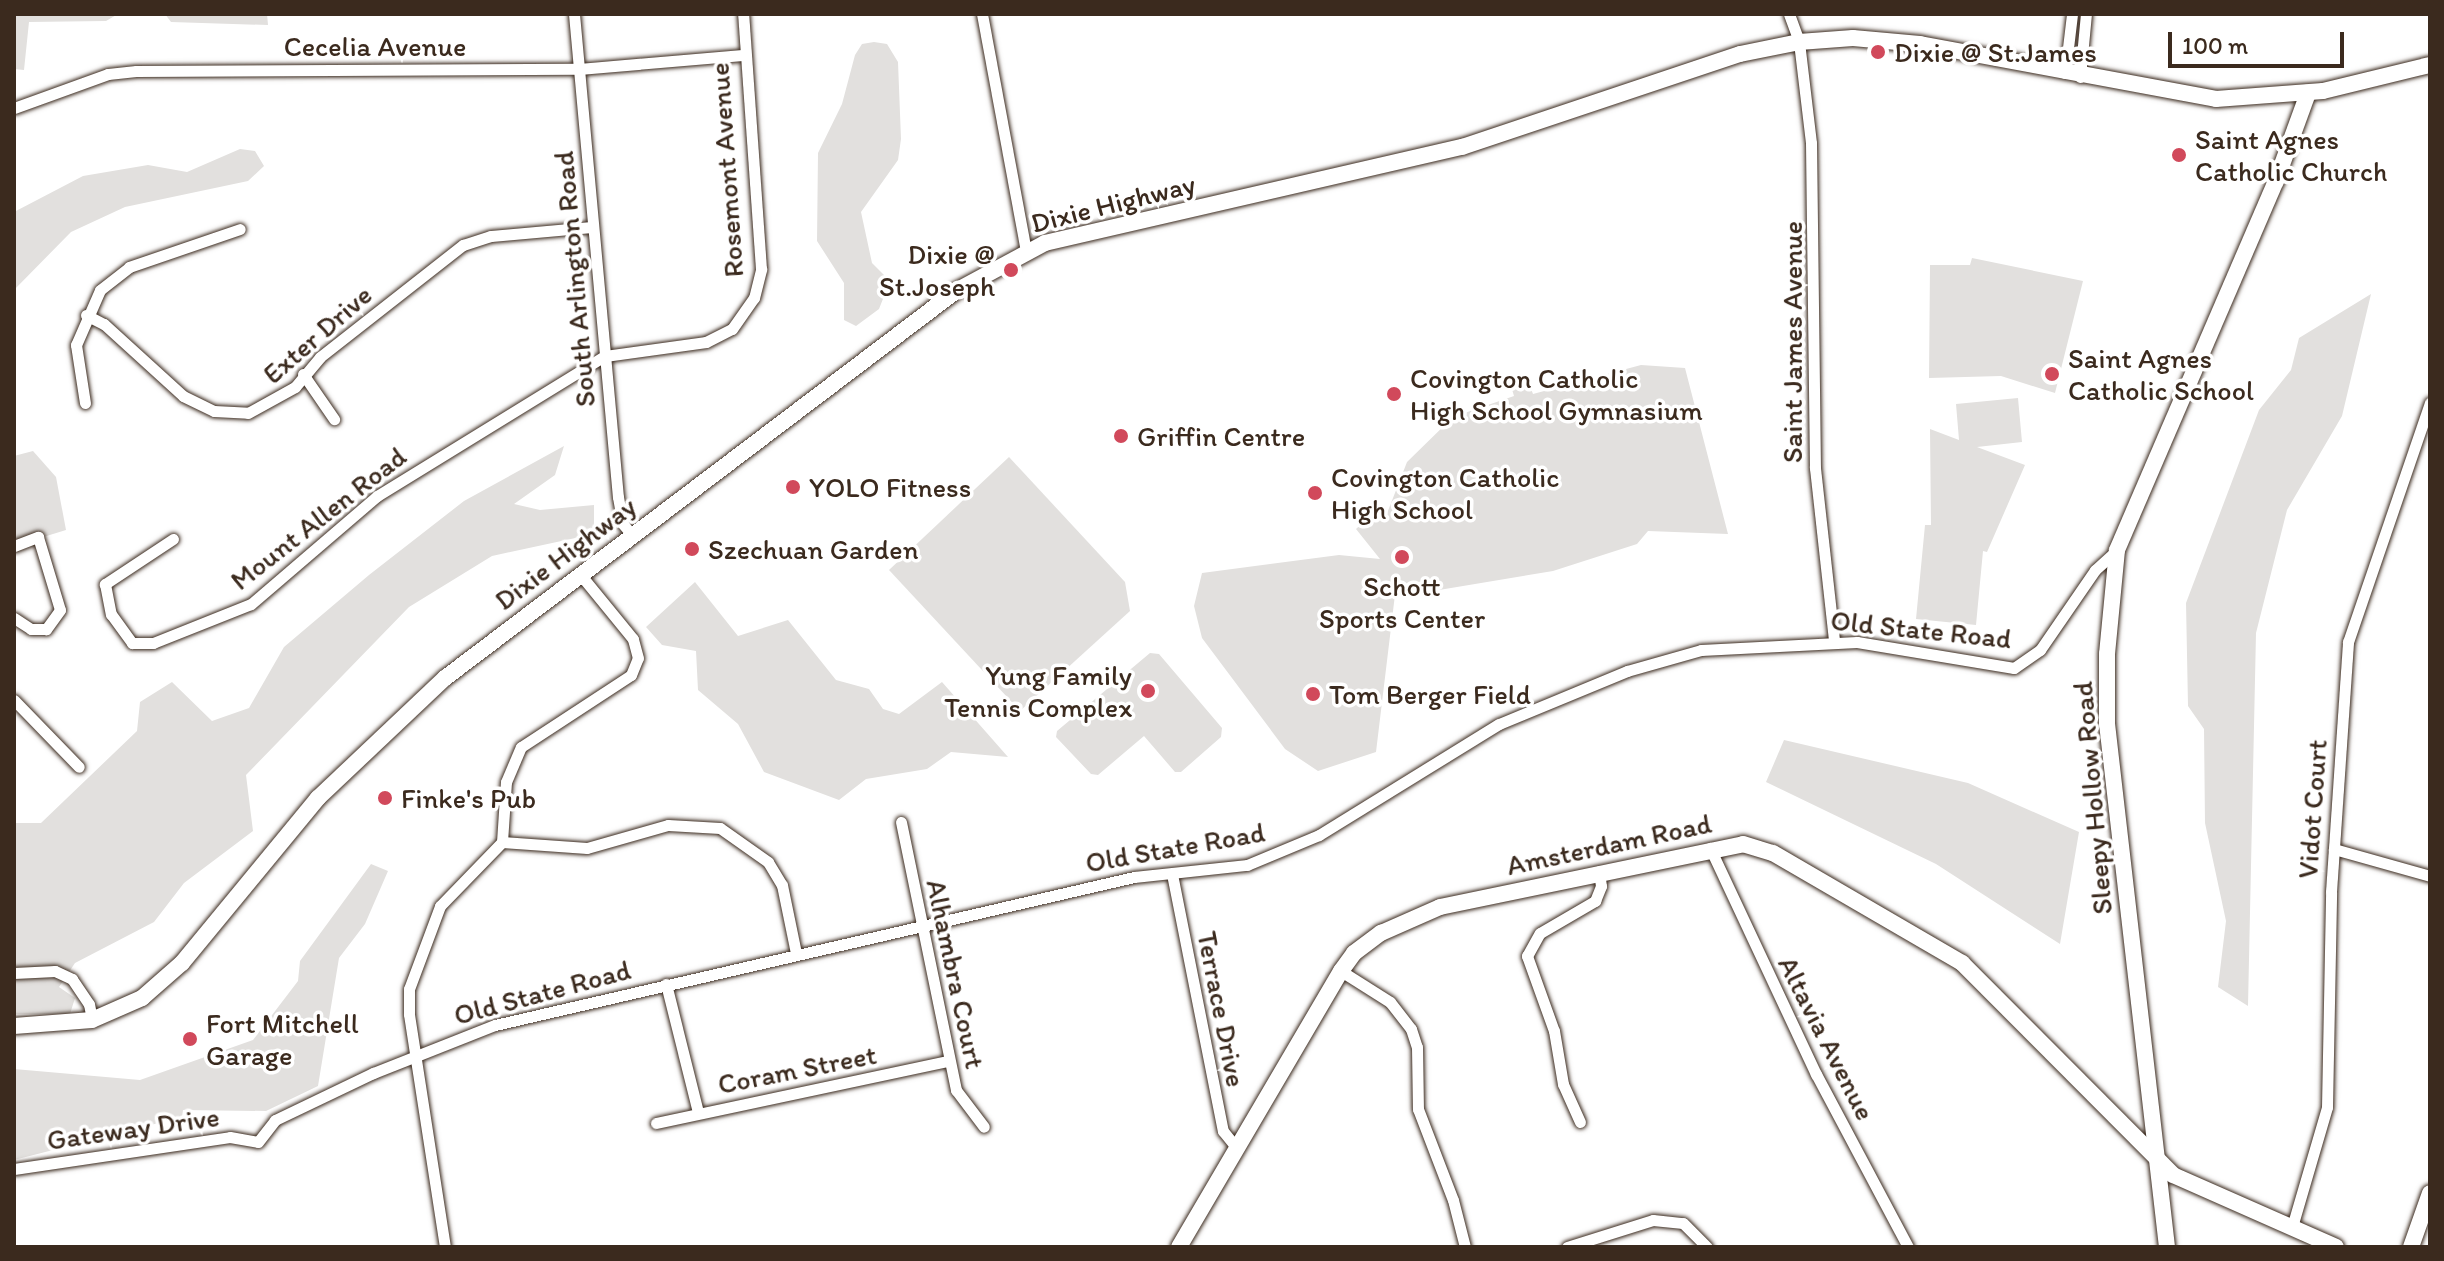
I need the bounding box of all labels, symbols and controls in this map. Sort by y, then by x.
scale bar [2172,16,2348,66]
street label: Cecelia Avenue [284,29,466,63]
text: 100 m [2182,31,2248,60]
place label: Dixie @ St.James [1894,35,2097,69]
marker: Dixie @ St.James [1869,43,1887,61]
street label: Rosemont Avenue [702,62,750,278]
place label: Saint Agnes Catholic Church [2195,122,2388,188]
marker: Saint Agnes Catholic Church [2170,146,2188,164]
street label: South Arlington Road [546,149,602,409]
street label: Dixie Highway [1028,166,1198,240]
street label: Saint James Avenue [1775,222,1809,462]
place label: Dixie @ St.Joseph [879,237,995,303]
marker: Dixie @ St.Joseph [1002,261,1020,279]
street label: Exter Drive [256,278,378,390]
place label: Saint Agnes Catholic School [2068,341,2254,407]
place label: Covington Catholic High School Gymnasium [1410,361,1701,427]
marker: Saint Agnes Catholic School [2043,365,2061,383]
marker: Covington Catholic High School Gymnasium [1385,385,1403,403]
place label: Griffin Centre [1137,419,1305,453]
marker: Griffin Centre [1112,427,1130,445]
street label: Mount Allen Road [223,439,413,597]
place label: Covington Catholic High School [1331,460,1558,526]
place label: YOLO Fitness [809,470,971,504]
marker: YOLO Fitness [784,478,802,496]
marker: Covington Catholic High School [1306,484,1324,502]
street label: Dixie Highway [488,489,642,617]
place label: Szechuan Garden [708,532,919,566]
marker: Szechuan Garden [683,540,701,558]
marker: Schott Sports Center [1393,548,1411,566]
place label: Schott Sports Center [1319,569,1485,635]
street label: Old State Road [1829,603,2013,655]
place label: Yung Family Tennis Complex [944,658,1132,724]
place label: Tom Berger Field [1329,677,1531,711]
street label: Sleepy Hollow Road [2065,680,2119,916]
marker: Yung Family Tennis Complex [1139,682,1157,700]
marker: Tom Berger Field [1304,685,1322,703]
street label: Vidot Court [2290,738,2334,880]
place label: Finke's Pub [401,781,536,815]
marker: Finke's Pub [376,789,394,807]
street label: Amsterdam Road [1504,806,1714,882]
street label: Old State Road [1083,815,1267,879]
street label: Alhambra Court [920,876,992,1072]
street label: Terrace Drive [1190,928,1254,1090]
street label: Altavia Avenue [1771,950,1883,1126]
street label: Old State Road [450,952,634,1032]
place label: Fort Mitchell Garage [206,1006,358,1072]
marker: Fort Mitchell Garage [181,1030,199,1048]
street label: Coram Street [715,1037,879,1101]
street label: Gateway Drive [45,1099,221,1157]

